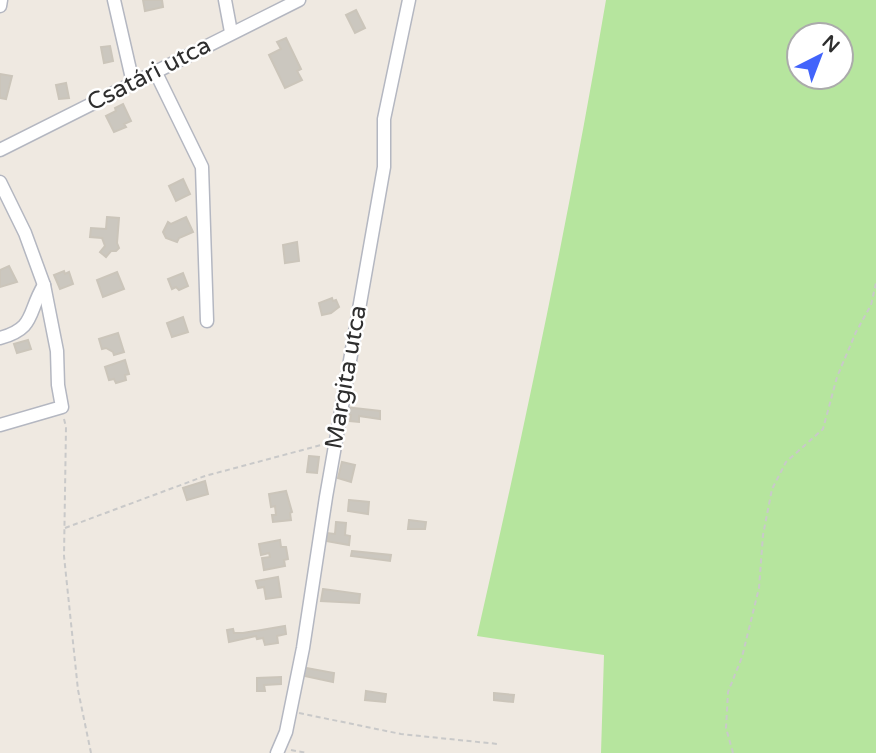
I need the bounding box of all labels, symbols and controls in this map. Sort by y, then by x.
north arrow [785,21,855,91]
street label: Csatári utca [82,30,216,118]
text: N [818,31,844,57]
street label: Margita utca [319,303,373,451]

